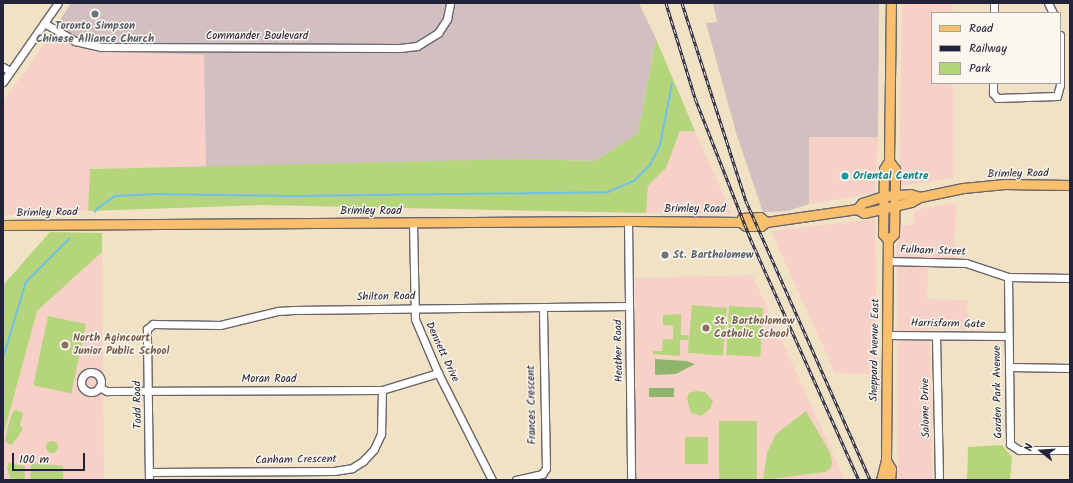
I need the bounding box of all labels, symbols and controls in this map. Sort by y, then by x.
marker: Toronto Simpson Chinese Alliance Church [90,9,100,19]
legend [931,12,1061,84]
text: Road [969,19,993,38]
place label: Toronto Simpson Chinese Alliance Church [36,20,154,46]
street label: Commander Boulevard [206,29,308,43]
text: Railway [969,39,1007,58]
text: Park [969,59,991,78]
street label: Brimley Road [987,167,1049,181]
place label: Oriental Centre [853,169,928,183]
marker: Oriental Centre [840,171,850,181]
street label: Brimley Road [664,202,726,216]
street label: Brimley Road [340,204,402,218]
street label: Brimley Road [16,206,78,220]
street label: Fulham Street [900,243,966,259]
place label: St. Bartholomew [673,248,754,262]
marker: St. Bartholomew [660,250,670,260]
street label: Shilton Road [357,290,415,304]
street label: Sheppard Avenue East [868,298,882,402]
place label: St. Bartholomew Catholic School [714,315,795,341]
street label: Harrisfarm Gate [911,317,985,331]
street label: Dennett Drive [422,320,462,384]
street label: Heather Road [612,320,626,382]
marker: St. Bartholomew Catholic School [701,323,711,333]
place label: North Agincourt Junior Public School [73,332,170,358]
marker: North Agincourt Junior Public School [60,340,70,350]
street label: Garden Park Avenue [991,345,1005,439]
street label: Frances Crescent [525,365,539,445]
street label: Moran Road [242,372,296,386]
street label: Salome Drive [919,378,933,438]
street label: Todd Road [131,381,145,429]
north arrow [1021,431,1061,471]
text: N [1020,442,1039,453]
scale bar [14,445,87,471]
text: 100 m [19,450,49,469]
street label: Canham Crescent [255,453,337,467]

